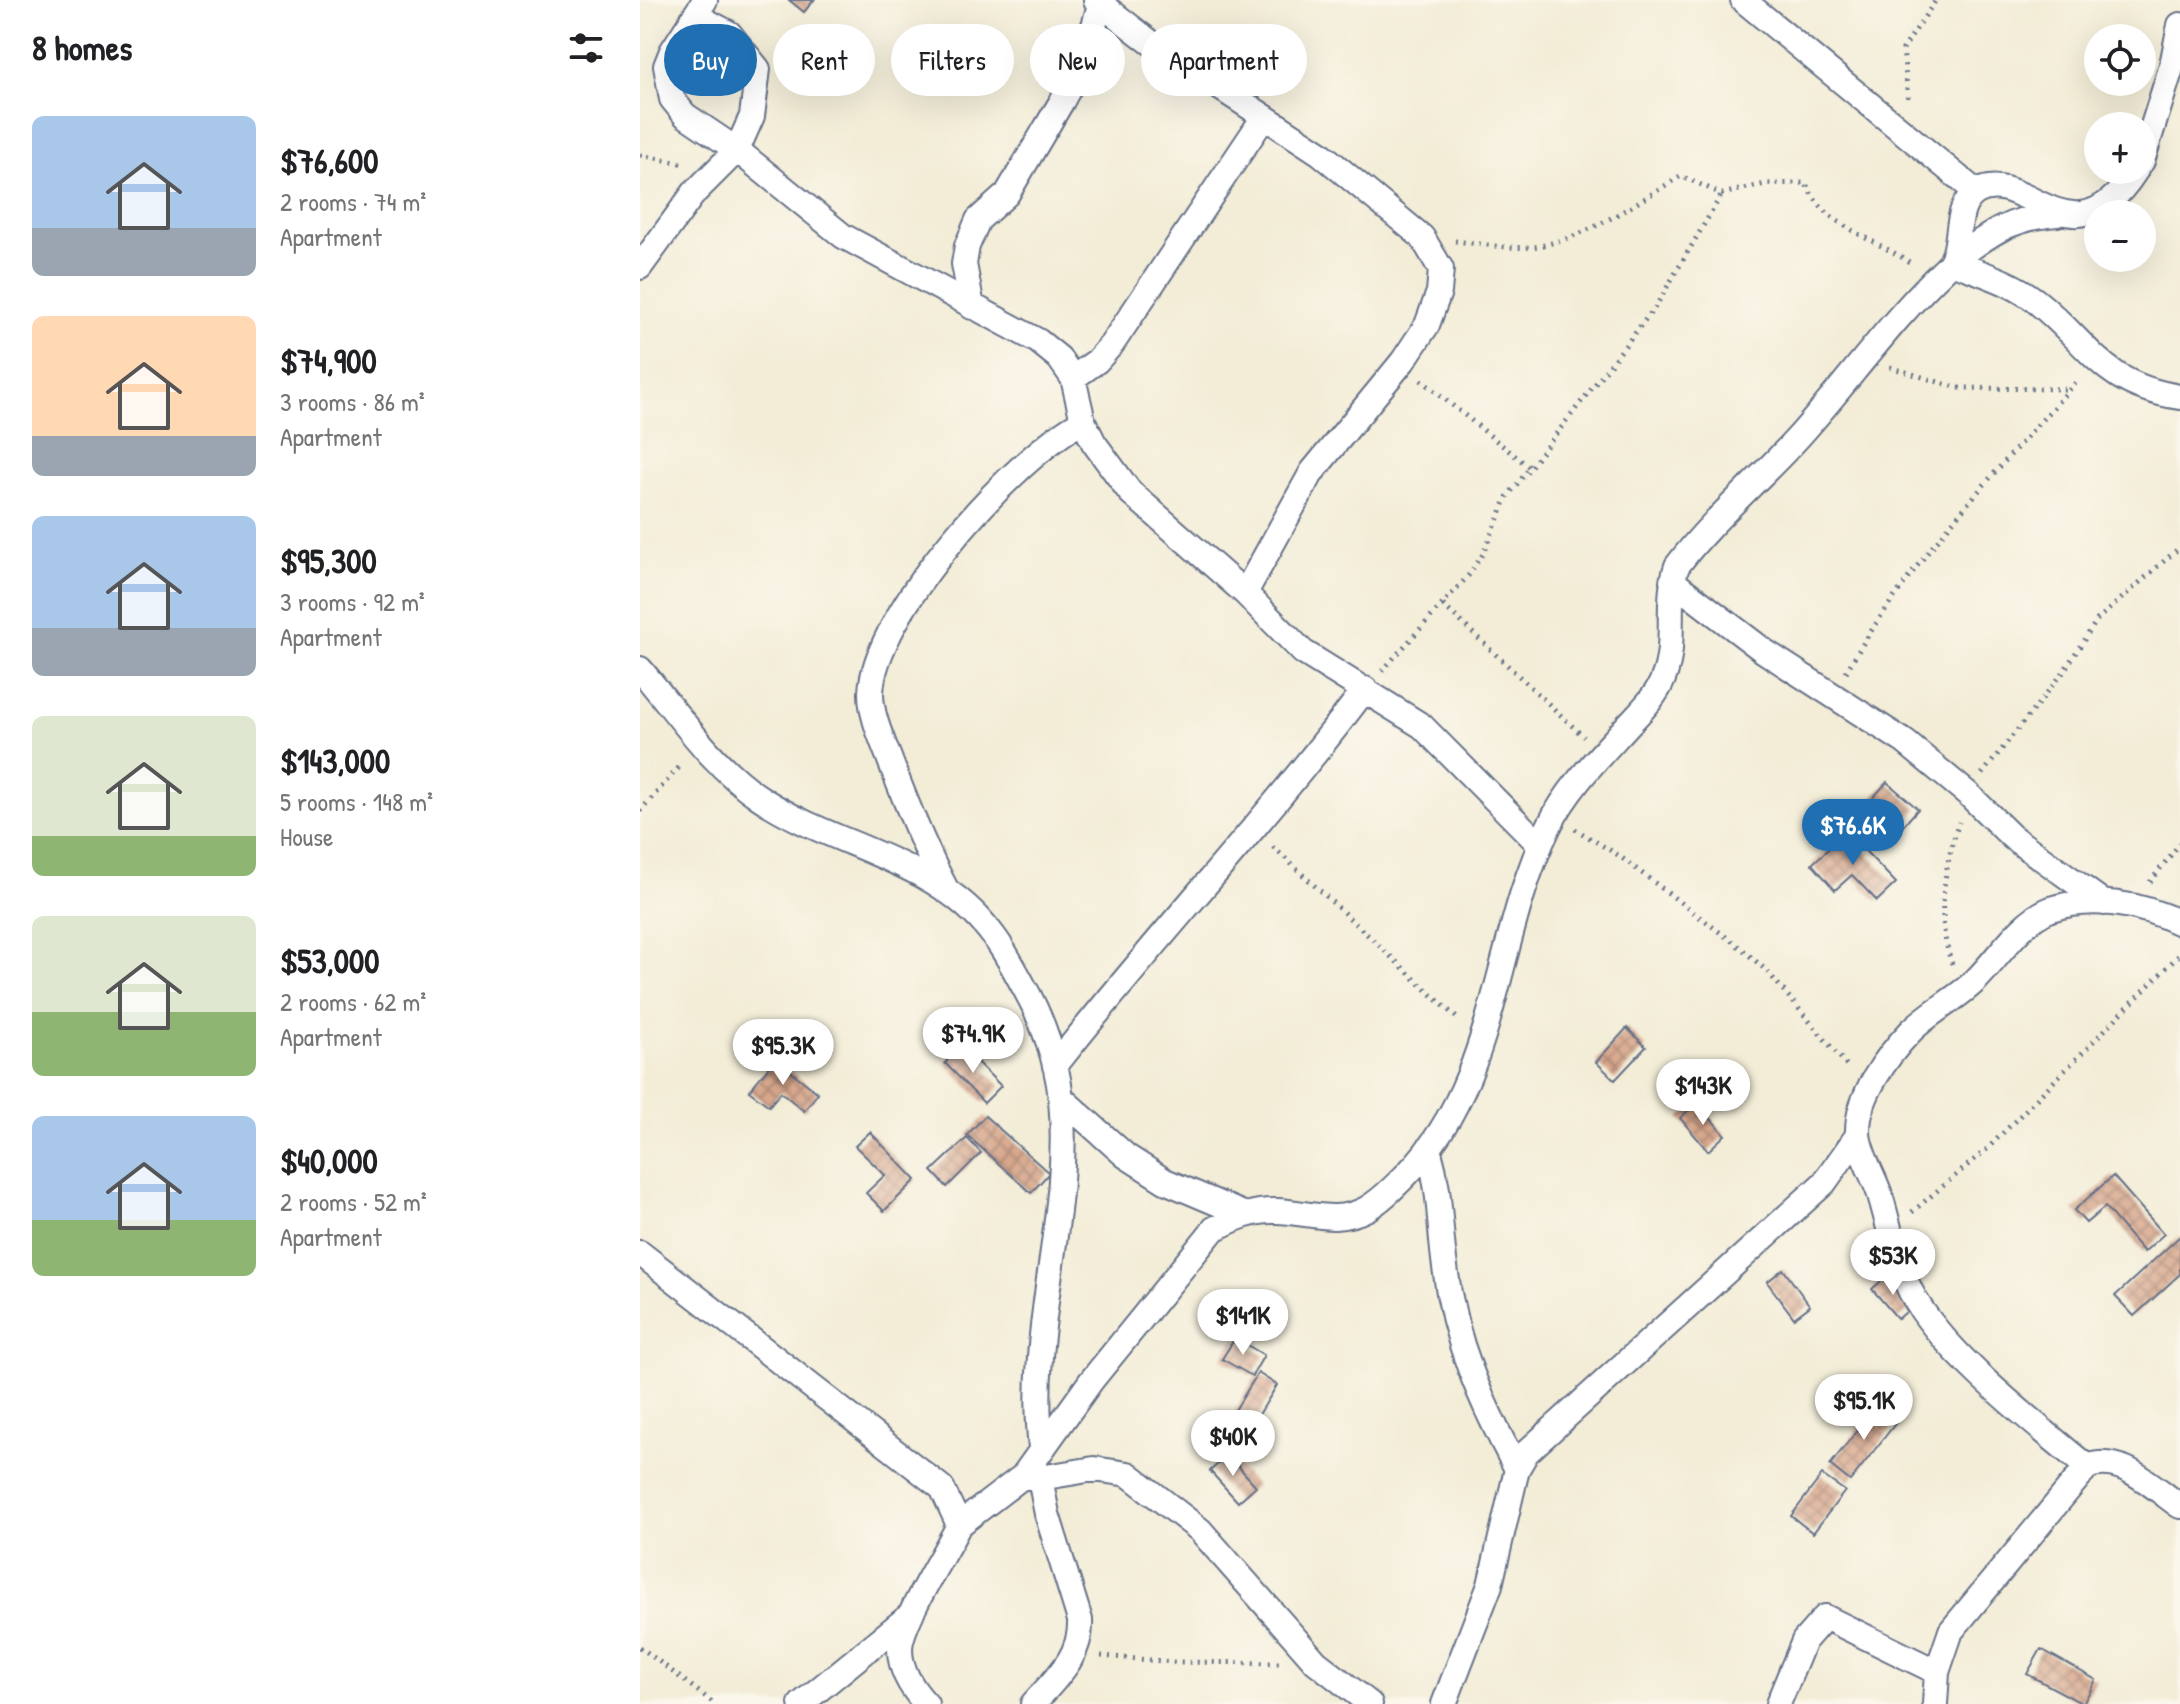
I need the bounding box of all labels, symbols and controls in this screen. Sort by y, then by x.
chip: Buy [664,24,757,96]
chip: Rent [773,24,875,96]
chip: Filters [891,24,1014,96]
chip: New [1030,24,1125,96]
chip: Apartment [1141,24,1307,96]
map controls [2084,24,2156,272]
button: locate [2084,24,2156,96]
text: 8 homes [32,25,132,71]
icon: filters [564,26,608,70]
button: + [2084,112,2156,184]
text: $76,600 [280,138,379,184]
icon: home [96,148,192,244]
text: 2 rooms · 74 m² [280,184,426,219]
button: − [2084,200,2156,272]
text: Apartment [280,219,382,254]
text: $74,900 [280,338,377,384]
icon: home [96,348,192,444]
text: 3 rooms · 86 m² [280,384,425,419]
text: Apartment [280,419,382,454]
text: $95,300 [280,538,377,584]
icon: home [96,548,192,644]
text: 3 rooms · 92 m² [280,584,425,619]
text: Apartment [280,619,382,654]
text: $143,000 [280,738,390,784]
icon: home [96,748,192,844]
text: 5 rooms · 148 m² [280,784,433,819]
pin: $76.6K [1788,799,1918,867]
text: $76.6K [1820,807,1886,842]
text: House [280,819,333,854]
text: $53,000 [280,938,379,984]
icon: home [96,948,192,1044]
text: 2 rooms · 62 m² [280,984,426,1019]
pin: $74.9K [908,1007,1038,1075]
text: $74.9K [941,1015,1005,1050]
text: Apartment [280,1019,382,1054]
pin: $95.3K [718,1019,848,1087]
text: $95.3K [751,1027,815,1062]
pin: $143K [1647,1059,1759,1127]
text: $143K [1674,1067,1732,1102]
text: $40,000 [280,1138,378,1184]
icon: home [96,1148,192,1244]
text: 2 rooms · 52 m² [280,1184,427,1219]
text: Apartment [280,1219,382,1254]
pin: $53K [1846,1229,1940,1297]
text: $53K [1868,1237,1918,1272]
pin: $141K [1187,1289,1299,1357]
text: $141K [1215,1297,1271,1332]
pin: $95.1K [1799,1374,1929,1442]
text: $95.1K [1833,1382,1895,1417]
pin: $40K [1186,1410,1280,1478]
text: $40K [1209,1418,1257,1453]

